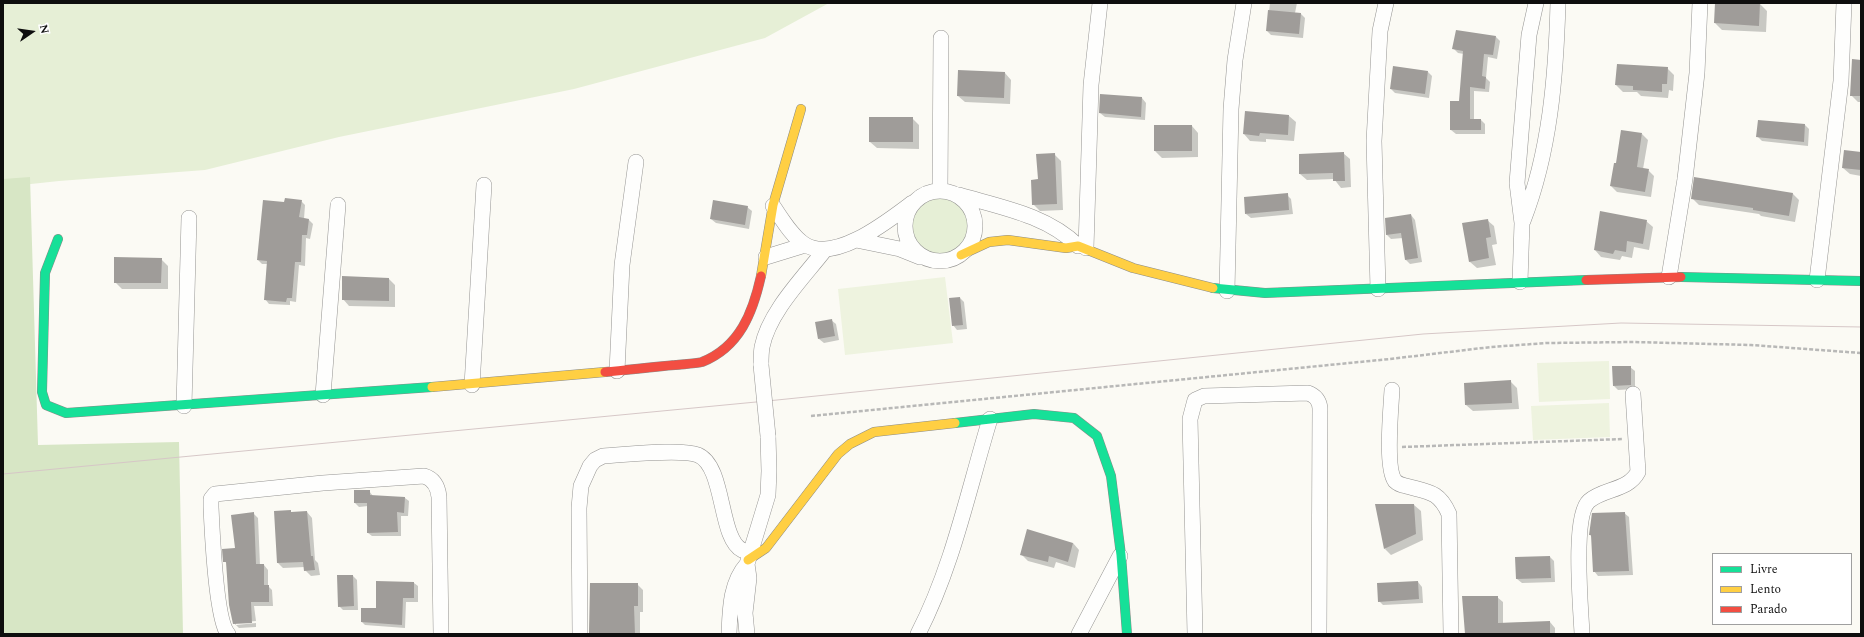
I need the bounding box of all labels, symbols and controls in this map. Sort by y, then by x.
north arrow [12,12,52,52]
text: N [35,23,53,35]
legend [1712,553,1852,625]
text: Livre [1750,560,1778,579]
text: Lento [1750,580,1781,599]
text: Parado [1750,600,1787,619]

